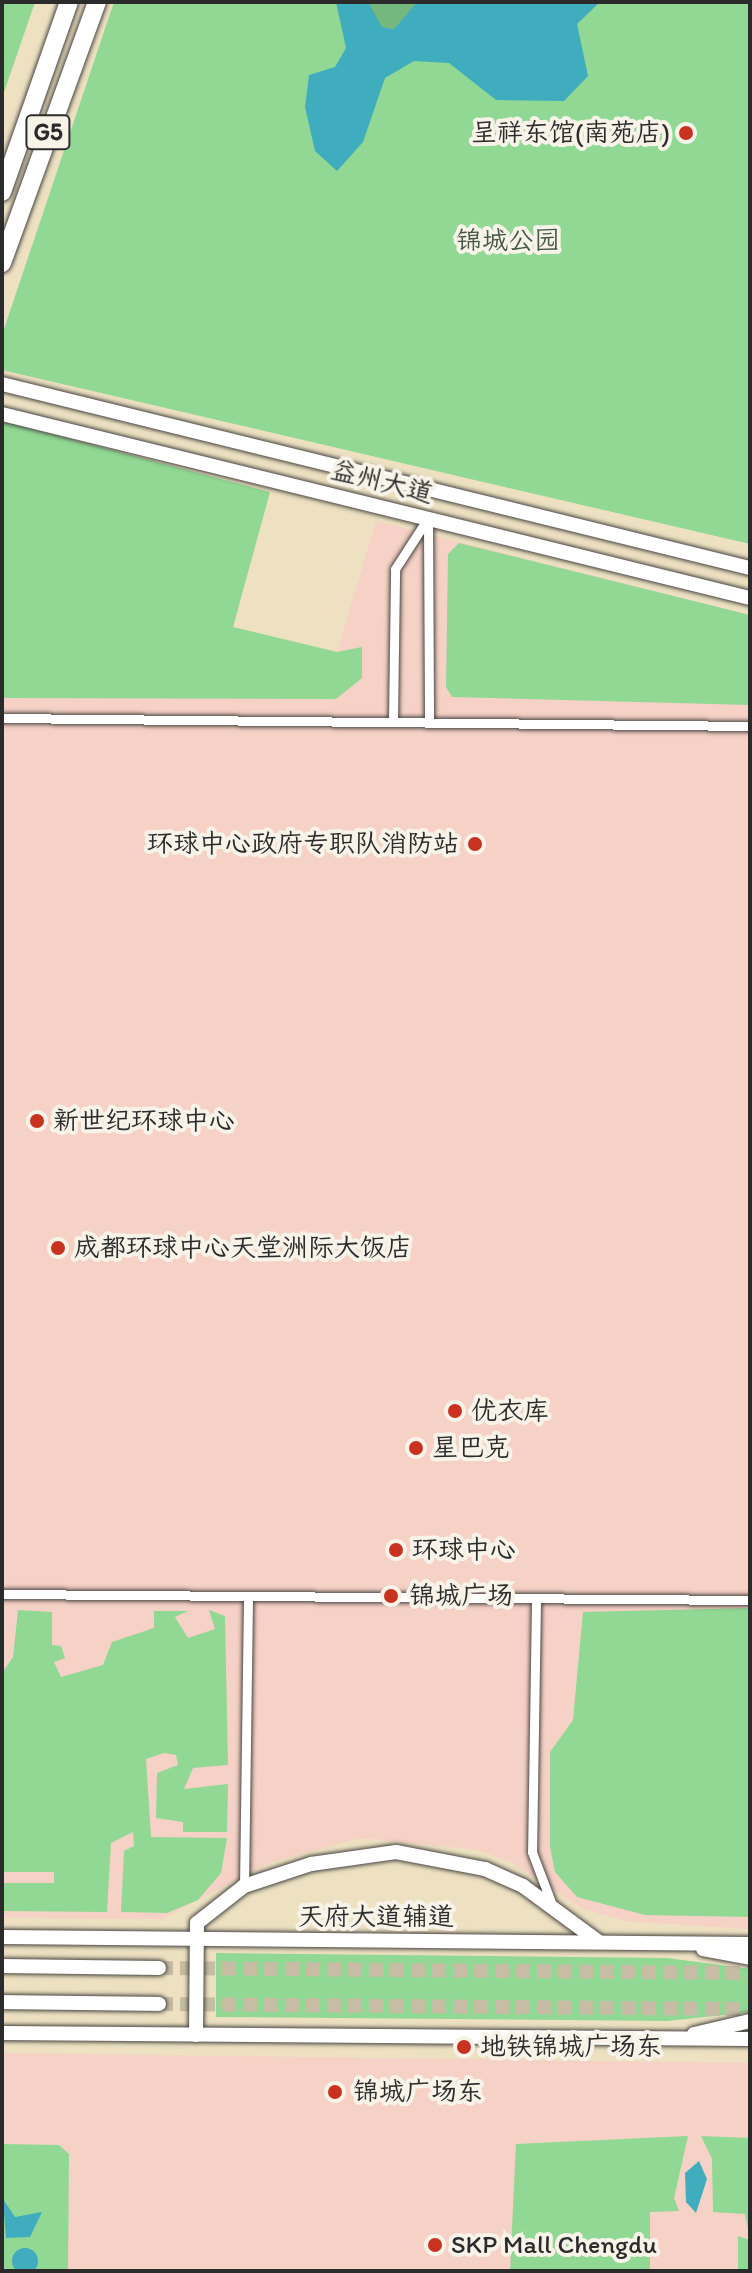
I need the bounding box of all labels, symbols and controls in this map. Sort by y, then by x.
road number: G5 [24,112,72,152]
place label: 呈祥东馆(南苑店) [471,117,670,149]
marker: 呈祥东馆(南苑店) [677,124,695,142]
park label: 锦城公园 [456,225,560,257]
street label: 益州大道 [328,454,436,510]
place label: 环球中心政府专职队消防站 [147,828,459,860]
marker: 环球中心政府专职队消防站 [466,835,484,853]
place label: 新世纪环球中心 [53,1105,235,1137]
marker: 新世纪环球中心 [28,1112,46,1130]
place label: 成都环球中心天堂洲际大饭店 [74,1232,412,1264]
marker: 成都环球中心天堂洲际大饭店 [49,1239,67,1257]
place label: 优衣库 [471,1395,549,1427]
marker: 优衣库 [446,1402,464,1420]
place label: 星巴克 [432,1432,510,1464]
marker: 星巴克 [407,1439,425,1457]
place label: 环球中心 [412,1534,516,1566]
marker: 环球中心 [387,1541,405,1559]
place label: 锦城广场 [409,1580,513,1612]
marker: 锦城广场 [380,1585,402,1607]
street label: 天府大道辅道 [298,1901,454,1933]
place label: 地铁锦城广场东 [480,2031,662,2063]
marker: 地铁锦城广场东 [455,2038,473,2056]
place label: 锦城广场东 [353,2076,483,2108]
marker: 锦城广场东 [324,2081,346,2103]
place label: SKP Mall Chengdu [451,2229,656,2261]
marker: SKP Mall Chengdu [426,2236,444,2254]

